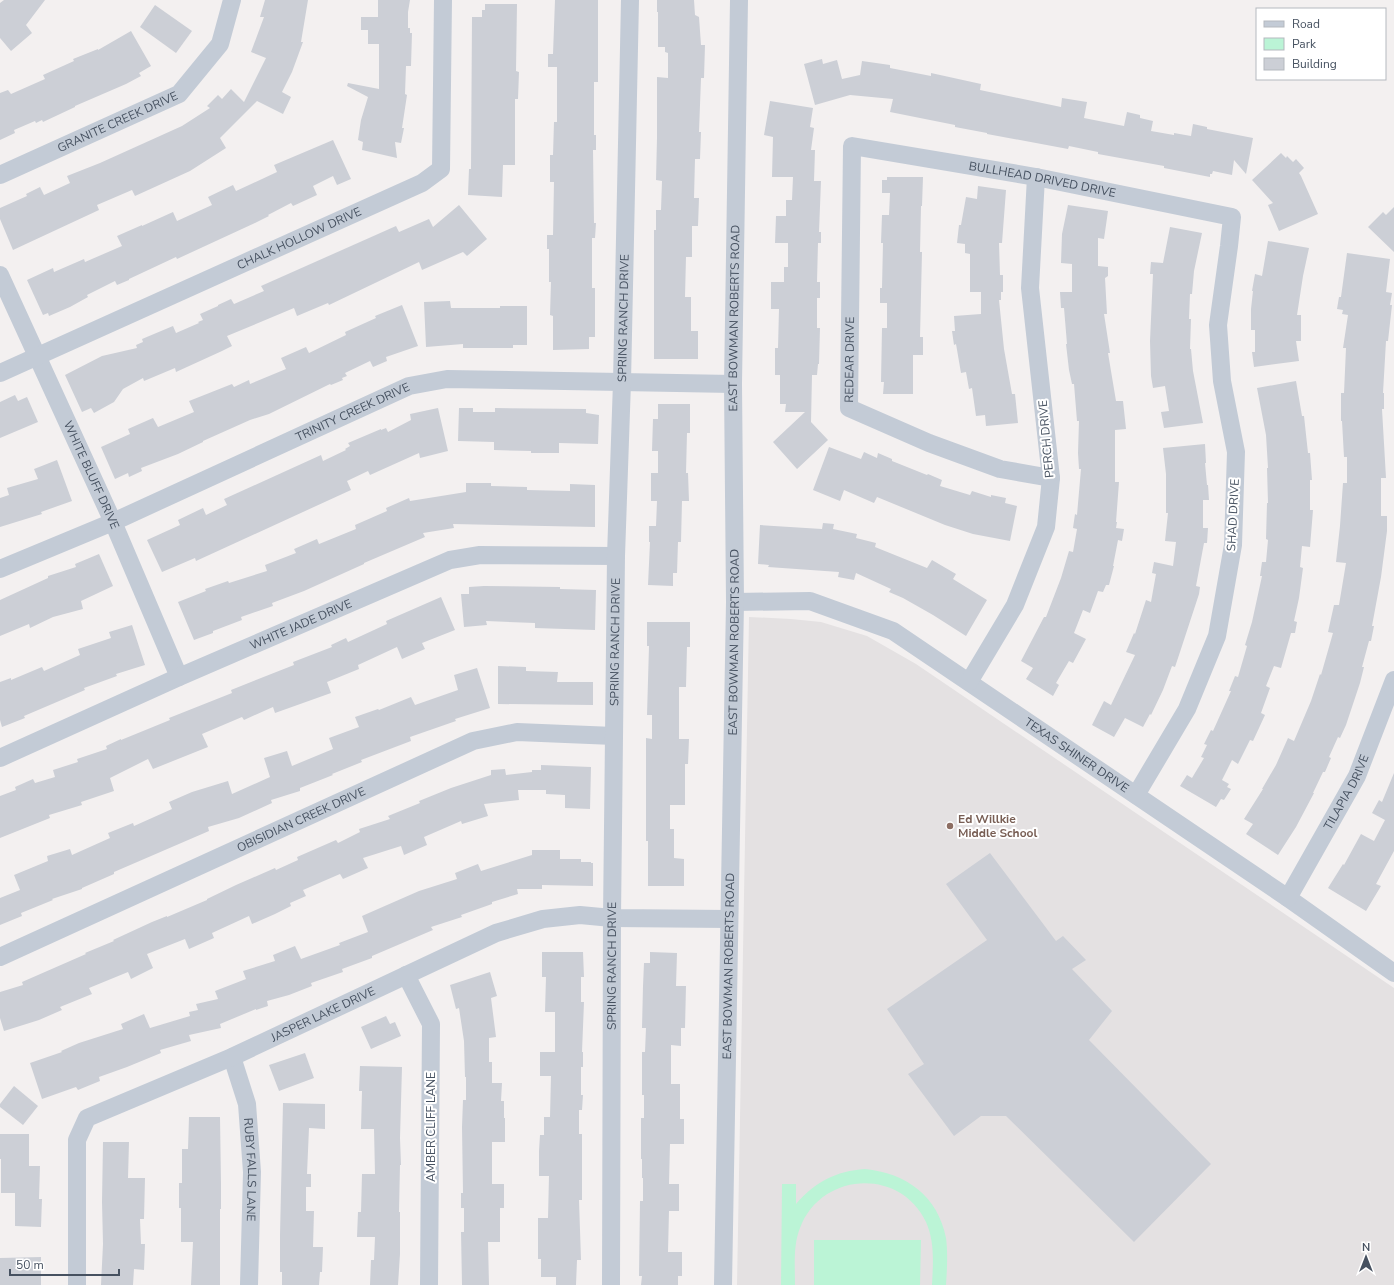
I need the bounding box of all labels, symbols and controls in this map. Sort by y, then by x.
legend [1256,8,1386,80]
text: Road [1292,16,1320,32]
text: Park [1292,36,1317,52]
text: Building [1292,56,1337,72]
street label: GRANITE CREEK DRIVE [55,88,180,156]
street label: BULLHEAD DRIVED DRIVE [968,158,1117,201]
street label: CHALK HOLLOW DRIVE [234,203,364,273]
street label: EAST BOWMAN ROBERTS ROAD [725,225,743,411]
street label: SPRING RANCH DRIVE [614,254,633,382]
street label: REDEAR DRIVE [841,317,858,403]
street label: TRINITY CREEK DRIVE [293,379,412,445]
street label: PERCH DRIVE [1035,399,1057,479]
street label: WHITE BLUFF DRIVE [60,418,123,532]
street label: SHAD DRIVE [1223,478,1243,552]
street label: EAST BOWMAN ROBERTS ROAD [725,549,743,736]
street label: SPRING RANCH DRIVE [606,578,624,706]
street label: WHITE JADE DRIVE [247,595,354,654]
street label: TEXAS SHINER DRIVE [1021,714,1132,796]
street label: TILAPIA DRIVE [1320,752,1373,833]
street label: OBISIDIAN CREEK DRIVE [234,783,368,856]
place label: Ed Willkie Middle School [958,811,1037,841]
marker: Ed Willkie Middle School [945,821,955,831]
street label: EAST BOWMAN ROBERTS ROAD [719,873,738,1059]
street label: SPRING RANCH DRIVE [604,902,620,1030]
street label: JASPER LAKE DRIVE [267,983,378,1046]
street label: AMBER CLIFF LANE [423,1072,439,1182]
street label: RUBY FALLS LANE [240,1117,260,1222]
north arrow [1346,1237,1386,1277]
text: N [1362,1240,1370,1255]
scale bar [10,1251,119,1277]
text: 50 m [16,1257,44,1273]

